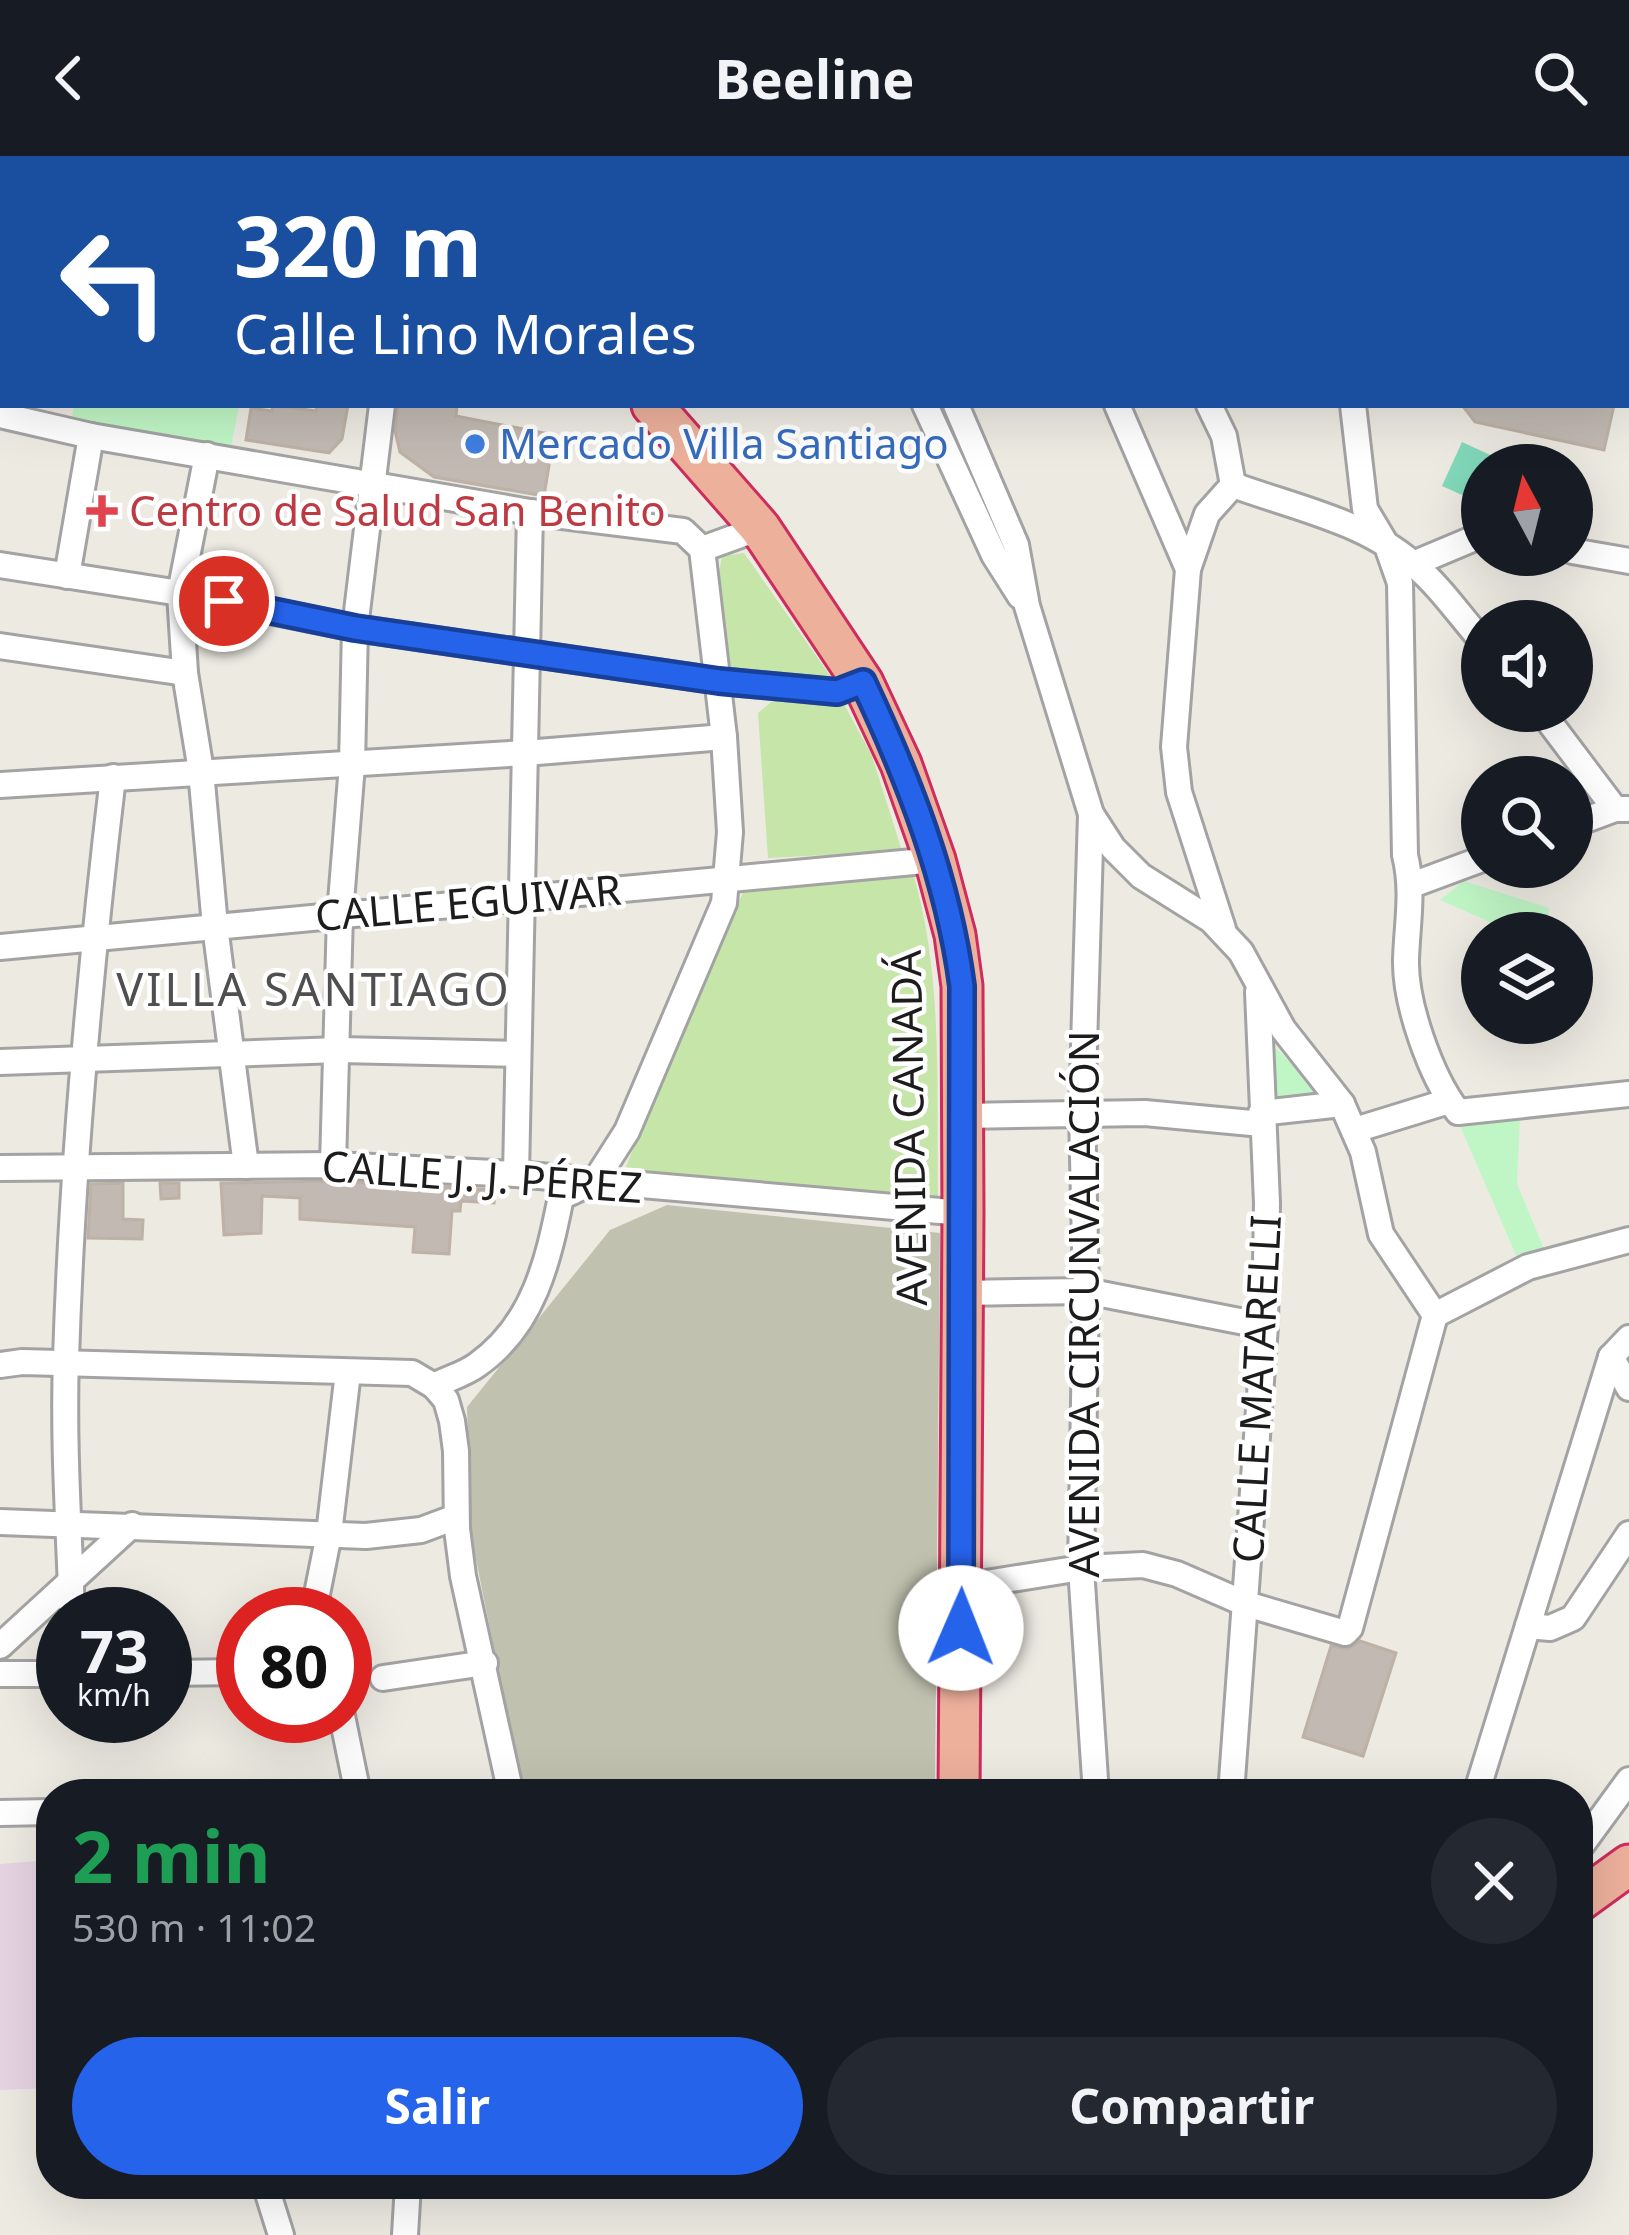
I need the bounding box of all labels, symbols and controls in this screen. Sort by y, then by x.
text: Beeline [715,41,914,115]
icon: back [36,45,102,111]
icon: search [1527,45,1593,111]
text: 320 m [234,187,482,302]
icon: left [36,204,192,360]
text: Calle Lino Morales [234,296,697,370]
place label: Mercado Villa Santiago [499,414,949,471]
marker: Mercado Villa Santiago [462,431,488,457]
north arrow [1461,444,1593,576]
map controls [1461,444,1593,1044]
place label: Centro de Salud San Benito [129,481,666,538]
marker: Centro de Salud San Benito [86,495,118,527]
pin [173,550,275,652]
icon: arrive [191,568,257,634]
button: sound [1461,600,1593,732]
button: search [1461,756,1593,888]
street label: CALLE EGUIVAR [312,860,623,943]
button: layers [1461,912,1593,1044]
street label: AVENIDA CANADÁ [876,949,939,1307]
district label: VILLA SANTIAGO [116,958,512,1019]
street label: AVENIDA CIRCUNVALACIÓN [1054,1030,1111,1578]
street label: CALLE J. J. PÉREZ [320,1136,644,1215]
street label: CALLE MATARELLI [1218,1213,1293,1565]
position arrow [898,1565,1024,1691]
speed limit sign: 80 [216,1587,372,1743]
text: 73 [80,1609,148,1691]
text: km/h [77,1674,151,1715]
text: 2 min [72,1806,270,1904]
button: close [1431,1818,1557,1944]
text: 530 m · 11:02 [72,1900,316,1953]
button: Salir [72,2037,803,2175]
button: Compartir [827,2037,1557,2175]

